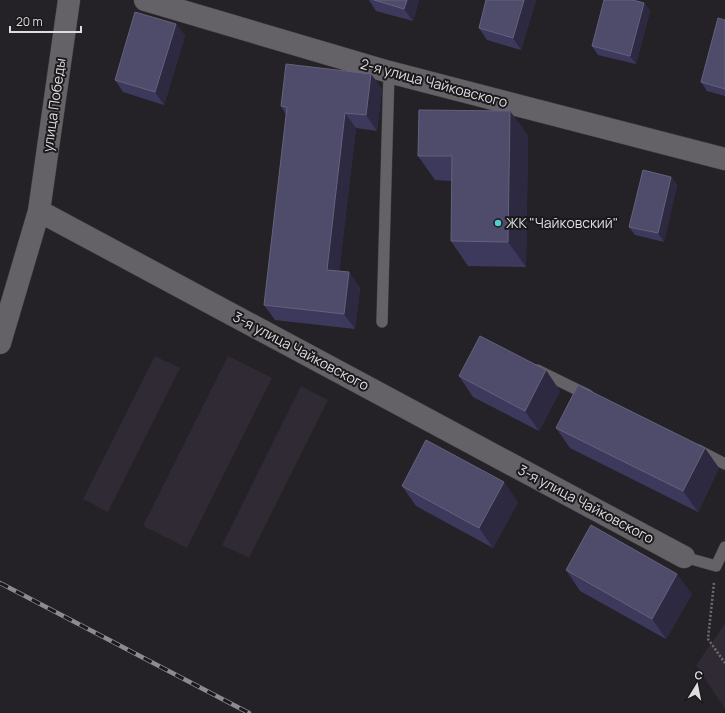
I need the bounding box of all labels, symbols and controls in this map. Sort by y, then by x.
scale bar [10,8,81,34]
text: 20 m [16,13,43,30]
street label: 2-я улица Чайковского [358,54,510,111]
street label: улица Победы [38,57,69,153]
place label: ЖК "Чайковский" [506,213,618,232]
marker: ЖК "Чайковский" [493,218,503,228]
street label: 3-я улица Чайковского [230,307,373,394]
street label: 3-я улица Чайковского [515,460,658,547]
north arrow [677,665,717,705]
text: С [694,667,704,683]

